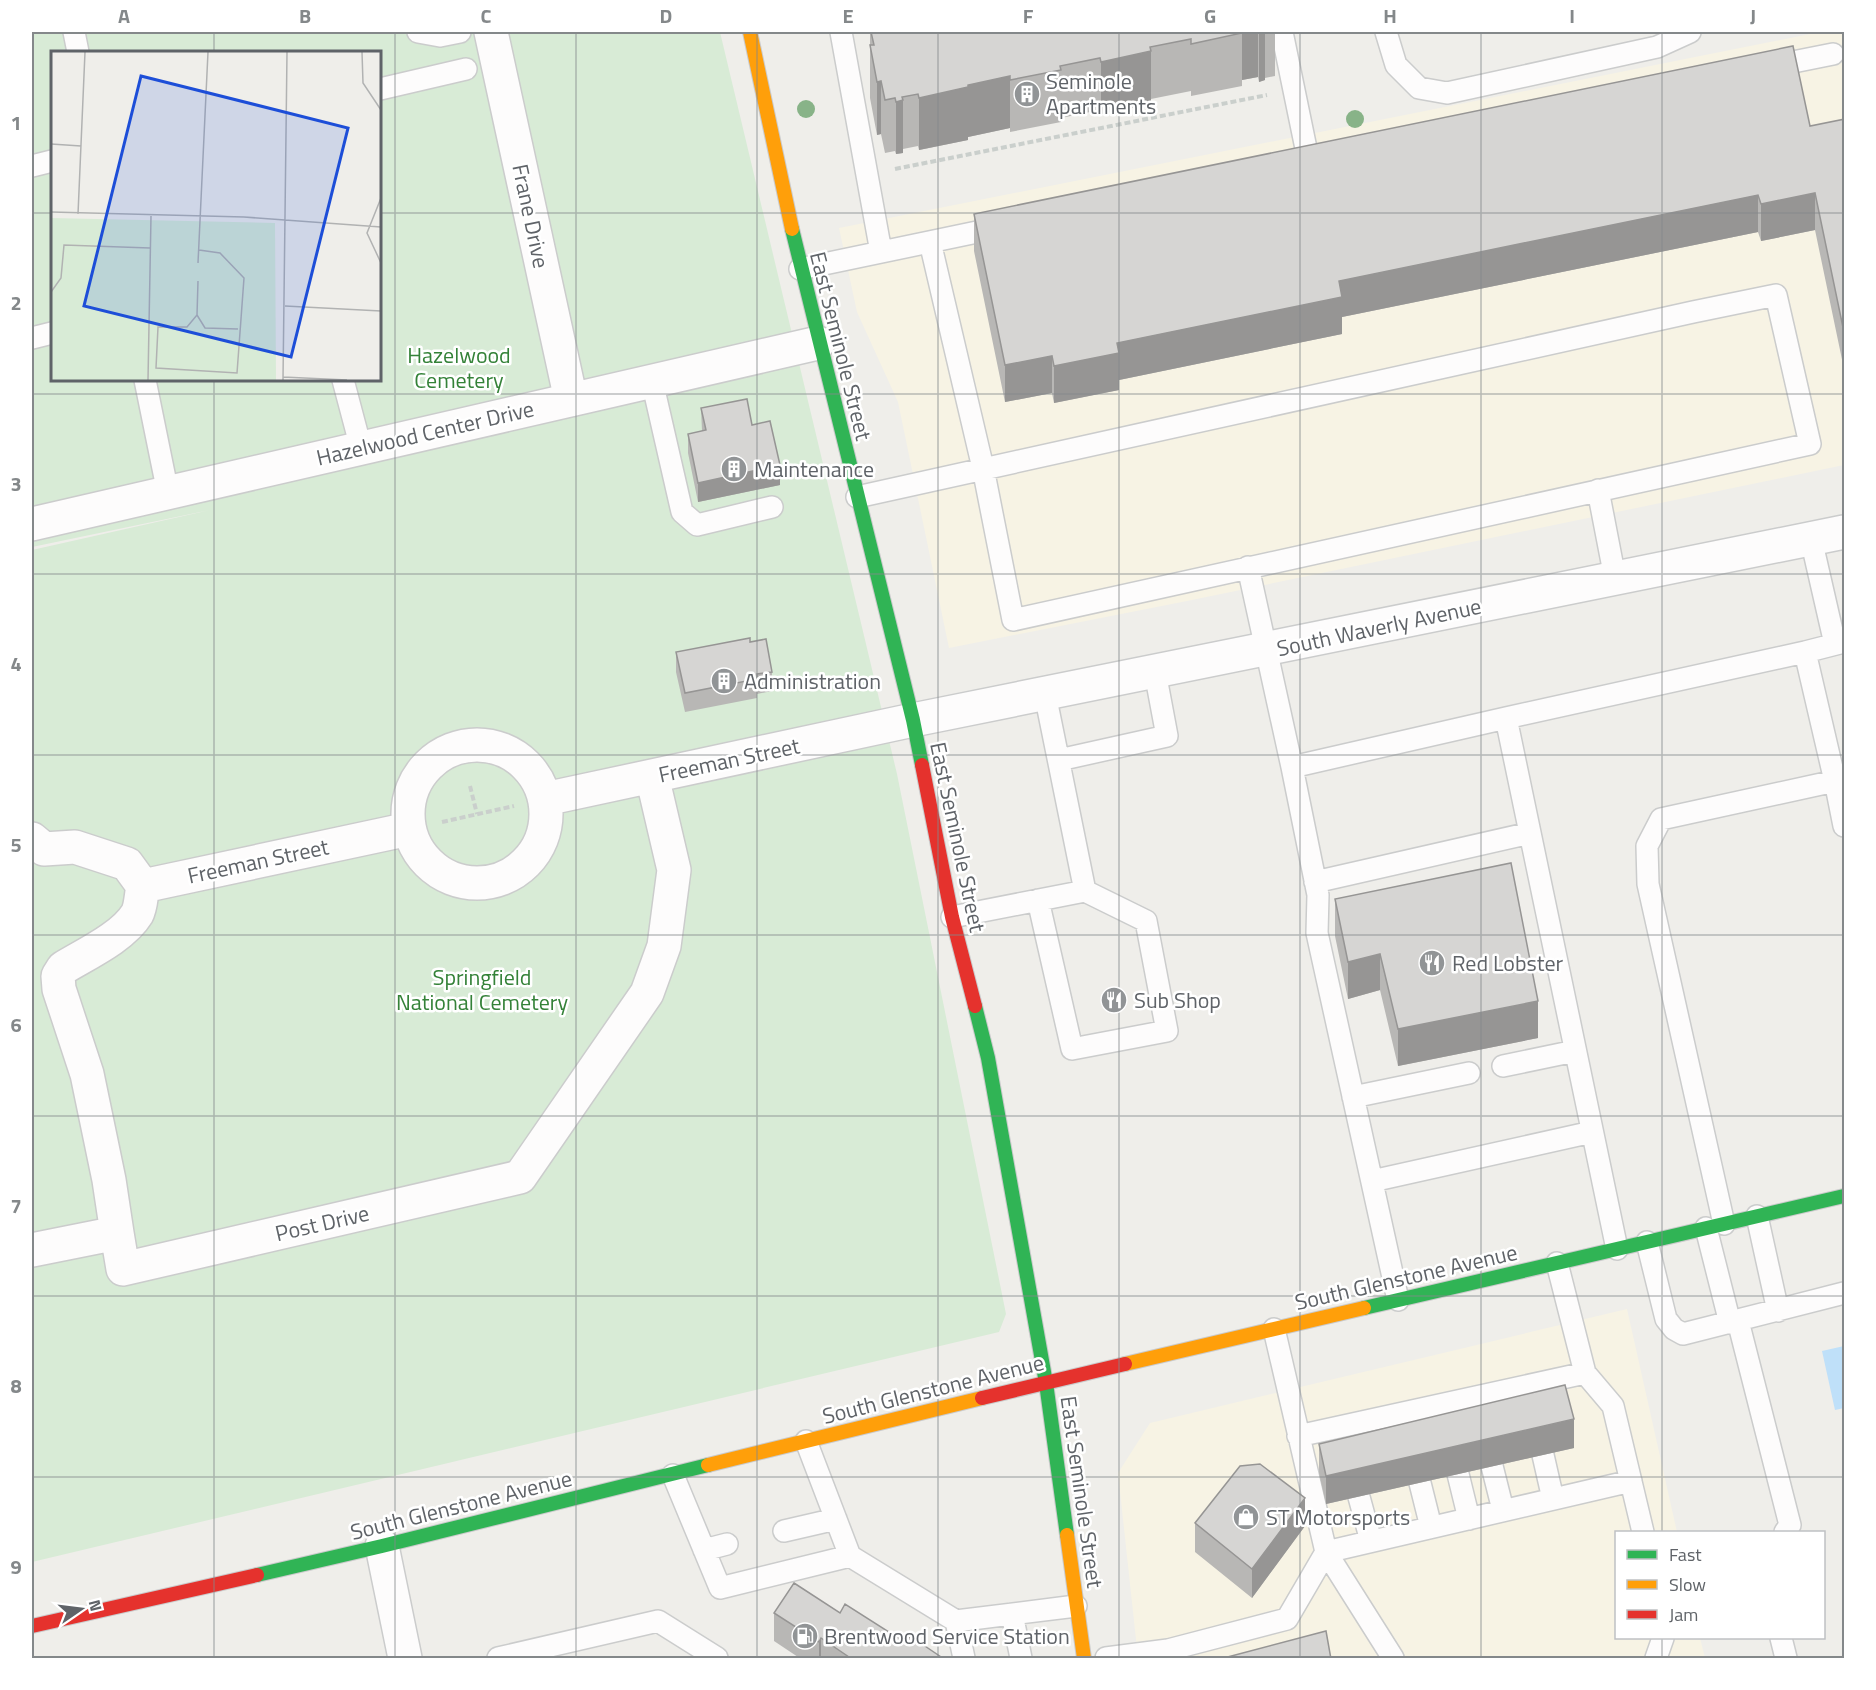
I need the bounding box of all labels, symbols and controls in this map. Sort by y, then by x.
text: A [118,0,130,31]
text: B [299,0,311,31]
text: C [481,0,492,31]
text: D [660,0,672,31]
text: E [842,0,854,31]
text: F [1023,0,1034,31]
text: G [1204,0,1216,31]
text: H [1383,0,1397,31]
text: I [1569,0,1575,31]
text: J [1750,0,1756,31]
inset map [51,51,381,381]
place label: Seminole Apartments [1046,64,1156,123]
building icon: Seminole Apartments [1012,79,1042,109]
text: 1 [10,107,22,138]
street label: Frane Drive [503,161,559,271]
street label: East Seminole Street [801,248,881,444]
text: 2 [10,287,22,318]
park label: Hazelwood Cemetery [407,338,511,397]
street label: Hazelwood Center Drive [313,391,537,475]
place label: Maintenance [754,452,874,486]
building icon: Maintenance [719,454,749,484]
text: 3 [10,468,22,499]
street label: South Waverly Avenue [1274,589,1484,665]
text: 4 [10,648,22,679]
place label: Administration [744,664,881,698]
building icon: Administration [709,666,739,696]
street label: Freeman Street [655,728,803,792]
street label: East Seminole Street [921,739,995,935]
text: 5 [10,829,22,860]
street label: Freeman Street [184,829,332,893]
place label: Red Lobster [1452,946,1564,980]
restaurant icon: Red Lobster [1417,948,1447,978]
park label: Springfield National Cemetery [396,960,568,1019]
place label: Sub Shop [1134,983,1221,1017]
restaurant icon: Sub Shop [1099,985,1129,1015]
text: 6 [10,1009,22,1040]
text: 7 [10,1190,22,1221]
street label: Post Drive [272,1196,372,1250]
street label: South Glenstone Avenue [1291,1235,1521,1319]
street label: South Glenstone Avenue [819,1345,1047,1433]
text: 8 [10,1370,22,1401]
street label: East Seminole Street [1052,1394,1112,1590]
street label: South Glenstone Avenue [347,1461,575,1549]
place label: ST Motorsports [1266,1500,1410,1534]
shop icon: ST Motorsports [1231,1502,1261,1532]
legend [1615,1531,1825,1639]
text: Fast [1669,1541,1702,1568]
text: 9 [10,1551,22,1582]
text: Slow [1669,1571,1706,1598]
north arrow [51,1579,111,1639]
text: N [83,1597,109,1614]
text: Jam [1669,1601,1698,1628]
place label: Brentwood Service Station [824,1619,1070,1653]
fuel station icon: Brentwood Service Station [790,1621,820,1651]

